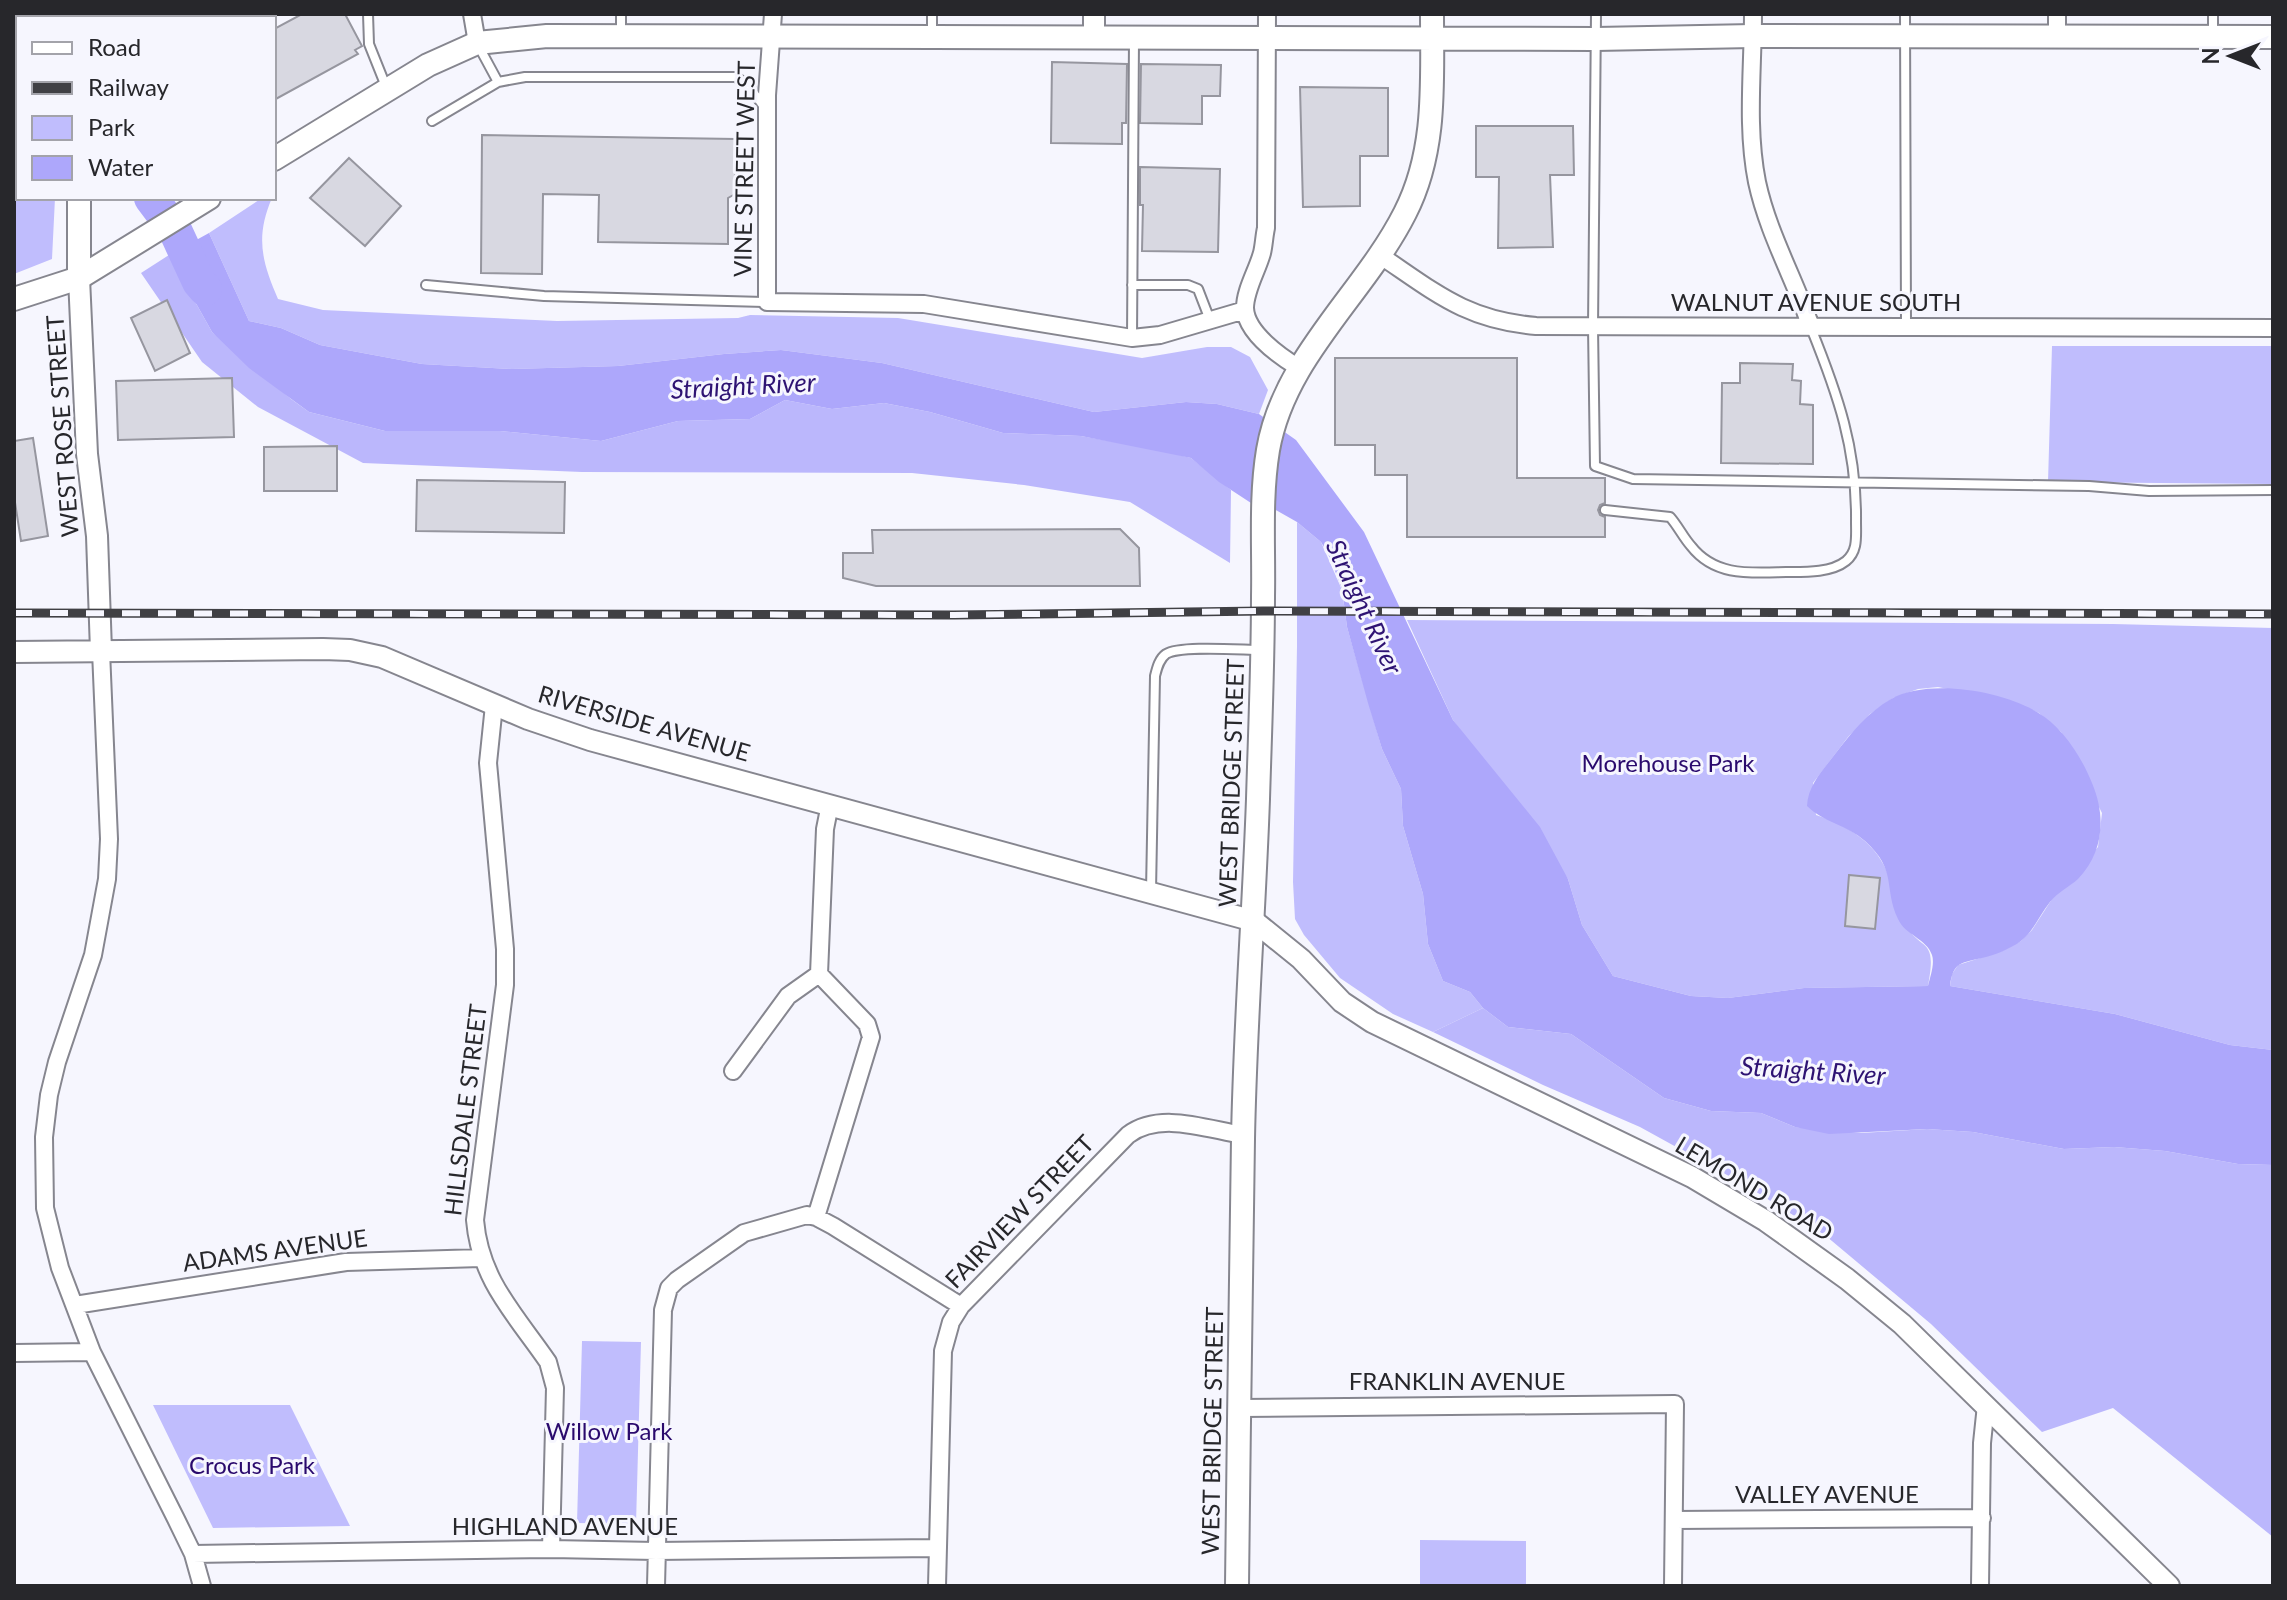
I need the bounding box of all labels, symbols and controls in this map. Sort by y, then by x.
legend [16,16,276,200]
north arrow [2191,16,2271,96]
text: Road [88,32,141,61]
text: N [2197,48,2224,64]
street label: VINE STREET WEST [727,61,760,277]
text: Railway [88,72,170,101]
text: Park [88,112,136,141]
text: Water [88,152,153,181]
street label: WALNUT AVENUE SOUTH [1671,287,1961,316]
street label: WEST ROSE STREET [39,314,84,538]
water label: Straight River [670,365,817,405]
water label: Straight River [1320,534,1411,680]
street label: WEST BRIDGE STREET [1212,658,1249,908]
street label: RIVERSIDE AVENUE [535,678,754,767]
park label: Morehouse Park [1582,748,1755,777]
street label: HILLSDALE STREET [437,1002,492,1217]
water label: Straight River [1739,1049,1888,1091]
street label: FAIRVIEW STREET [939,1128,1099,1293]
street label: LEMOND ROAD [1671,1129,1839,1246]
street label: ADAMS AVENUE [181,1222,369,1277]
street label: WEST BRIDGE STREET [1195,1306,1228,1555]
street label: FRANKLIN AVENUE [1349,1366,1565,1395]
park label: Willow Park [546,1416,673,1445]
park label: Crocus Park [189,1450,316,1479]
street label: VALLEY AVENUE [1735,1479,1919,1508]
street label: HIGHLAND AVENUE [452,1511,678,1540]

